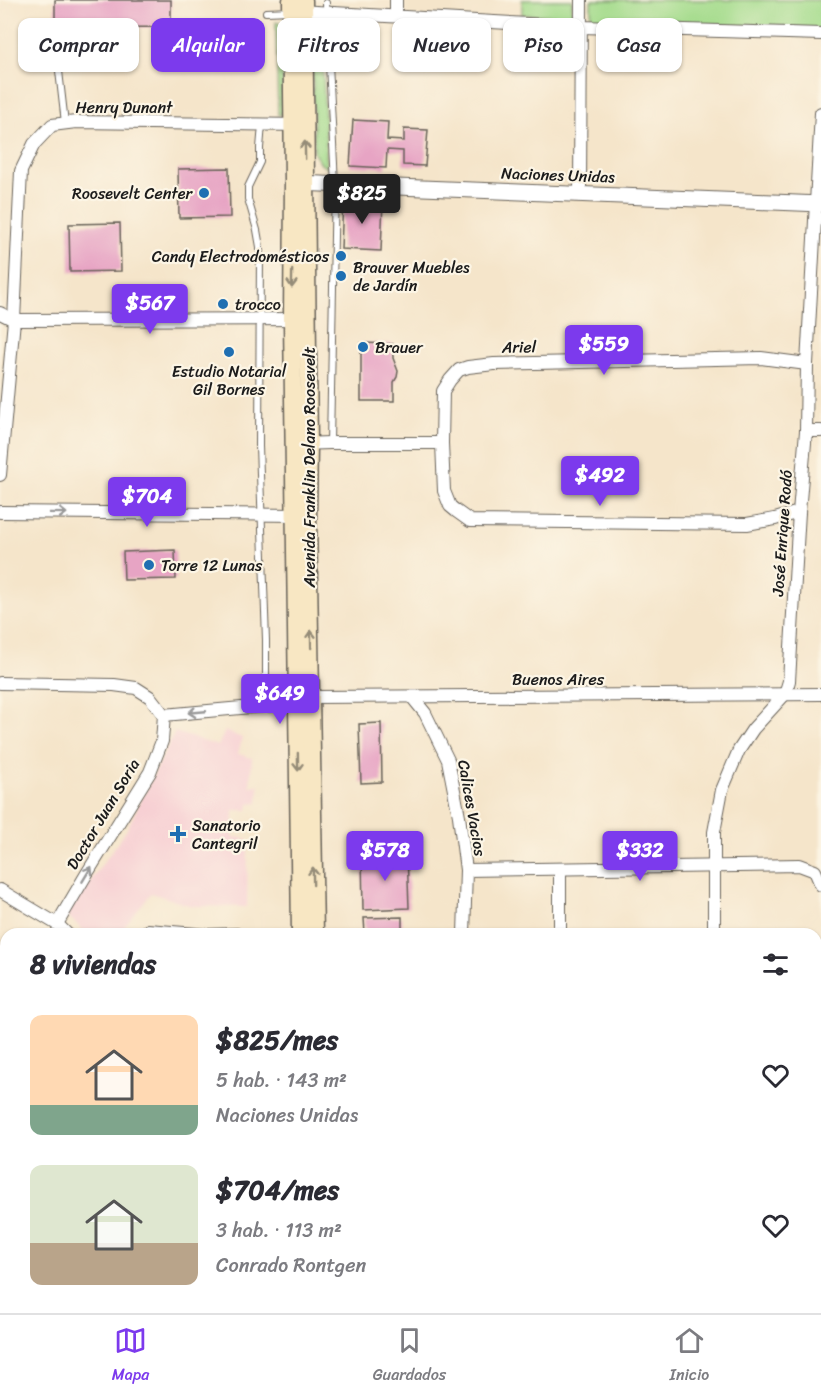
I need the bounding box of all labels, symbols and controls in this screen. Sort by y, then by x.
chip: Comprar [18,18,139,72]
chip: Alquilar [151,18,265,72]
chip: Filtros [277,18,380,72]
chip: Nuevo [392,18,491,72]
chip: Piso [503,18,584,72]
chip: Casa [596,18,682,72]
street label: Henry Dunant [76,93,173,122]
one-way arrow [299,141,311,161]
street label: Naciones Unidas [501,159,616,191]
pin: $825 [326,174,398,225]
text: $825 [337,176,387,211]
place label: Roosevelt Center [72,179,193,208]
marker: Roosevelt Center [197,186,211,200]
place label: Candy Electrodomésticos [152,242,330,271]
marker: Candy Electrodomésticos [334,249,348,263]
place label: Brauver Muebles de Jardín [353,253,470,300]
one-way arrow [286,269,298,289]
marker: Brauver Muebles de Jardín [334,269,348,283]
pin: $567 [114,284,186,335]
text: $567 [126,286,174,321]
place label: trocco [235,290,281,319]
marker: trocco [216,297,230,311]
pin: $559 [568,325,640,376]
text: $559 [579,327,629,362]
street label: Ariel [501,332,537,362]
place label: Brauer [375,333,424,362]
marker: Brauer [356,340,370,354]
marker: Estudio Notarial Gil Bornes [222,345,236,359]
street label: Avenida Franklin Delano Roosevelt [295,347,324,588]
place label: Estudio Notarial Gil Bornes [172,357,287,404]
pin: $492 [564,456,636,507]
text: $492 [575,458,625,493]
street label: José Enrique Rodó [763,468,801,598]
pin: $704 [111,477,183,528]
text: $704 [122,479,172,514]
one-way arrow [48,507,68,518]
place label: Torre 12 Lunas [161,551,263,580]
marker: Torre 12 Lunas [142,558,156,572]
one-way arrow [305,630,316,650]
street label: Buenos Aires [512,665,605,694]
pin: $649 [244,674,316,725]
text: $649 [255,676,305,711]
one-way arrow [187,707,207,718]
one-way arrow [292,752,303,772]
street label: Doctor Juan Soria [58,753,148,875]
street label: Calices Vacios [449,757,495,859]
place label: Sanatorio Cantegril [192,811,261,858]
marker: Sanatorio Cantegril [169,825,187,843]
pin: $578 [349,831,421,882]
pin: $332 [604,831,676,882]
text: $578 [360,833,410,868]
text: $332 [617,833,663,868]
one-way arrow [81,866,93,883]
one-way arrow [308,867,319,887]
text: 8 viviendas [30,941,156,987]
icon: filters [759,948,792,981]
text: $825/mes [216,1017,338,1063]
icon: home [78,1039,150,1111]
icon: heart [759,1059,792,1092]
text: 5 hab. · 143 m² [216,1063,347,1098]
text: Naciones Unidas [216,1098,358,1133]
text: $704/mes [216,1167,339,1213]
icon: home [78,1189,150,1261]
icon: heart [759,1209,792,1242]
text: 3 hab. · 113 m² [216,1213,342,1248]
text: Conrado Rontgen [216,1248,366,1283]
tab: Mapa [112,1324,149,1389]
tab: Guardados [373,1324,446,1389]
tab: Inicio [670,1324,709,1389]

